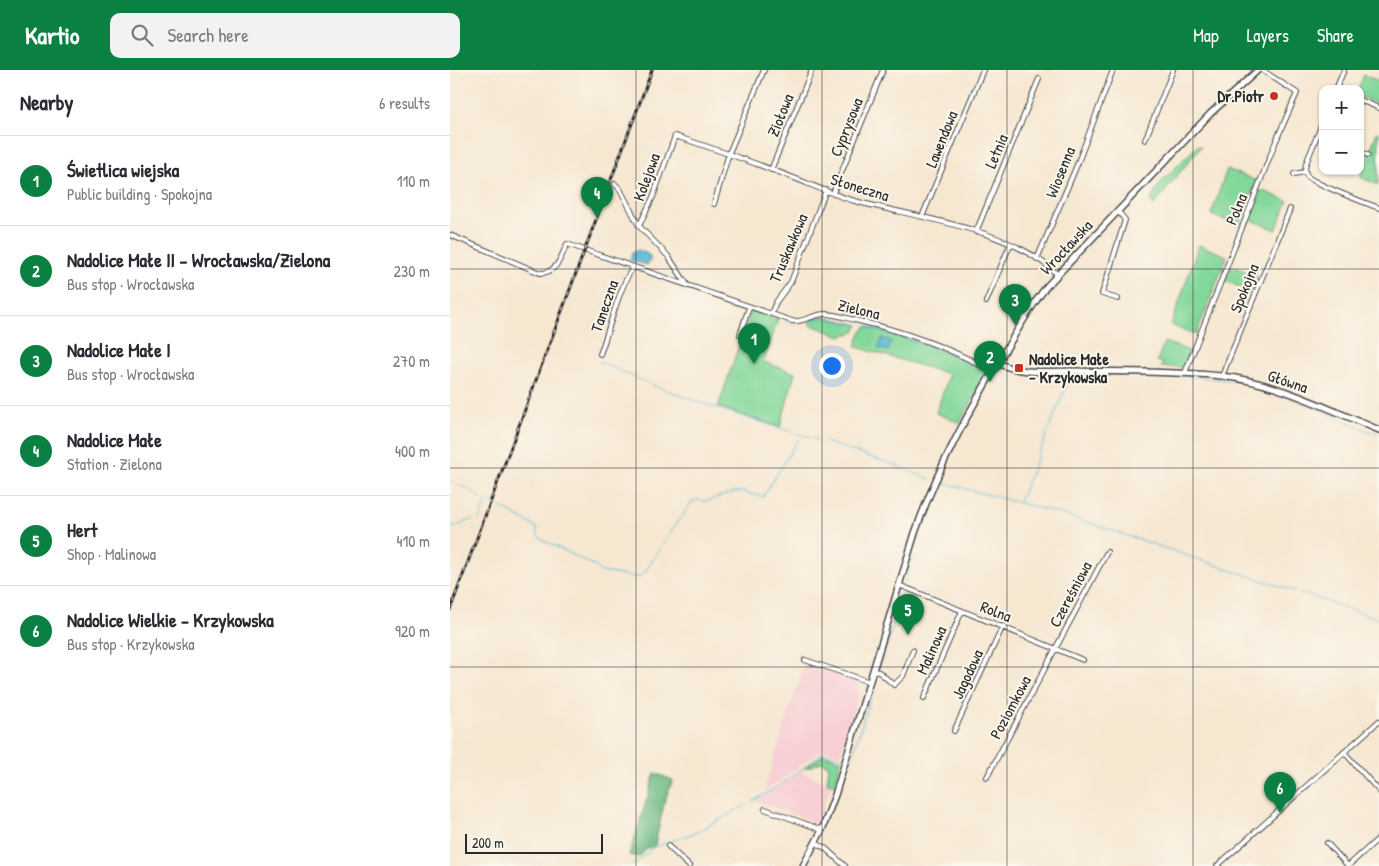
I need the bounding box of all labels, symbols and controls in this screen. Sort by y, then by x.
search box [110,13,460,58]
text: Kartio [25,19,80,51]
icon: search [128,21,156,49]
text: Search here [168,22,249,48]
text: Map [1193,23,1219,48]
text: Layers [1247,23,1289,48]
text: Share [1317,23,1354,48]
place label: Dr.Piotr [1217,85,1265,107]
map controls [1319,85,1364,175]
button: + [1319,85,1364,130]
text: Nearby [20,88,73,117]
street label: Ziołowa [761,90,799,140]
marker: Dr.Piotr [1268,90,1280,102]
text: 6 results [379,92,430,114]
street label: Cyprysowa [824,94,868,160]
street label: Lawendowa [920,107,962,171]
button: − [1319,130,1364,175]
street label: Letnia [979,131,1013,171]
street label: Wiosenna [1040,143,1080,201]
street label: Kolejowa [627,150,665,204]
text: Świetlica wiejska [67,157,179,183]
street label: Słoneczna [828,168,892,206]
text: 1 [33,170,39,192]
text: 110 m [397,170,430,192]
pin: 4 [581,177,613,218]
text: Public building · Spokojna [67,183,212,205]
street label: Polna [1220,190,1252,228]
street label: Truskawkowa [764,210,812,286]
street label: Wrocławska [1035,215,1097,279]
text: Nadolice Małe II – Wrocławska/Zielona [67,247,330,273]
text: 2 [32,260,40,282]
text: 230 m [394,260,430,282]
street label: Spokojna [1224,260,1264,316]
text: Bus stop · Wrocławska [67,273,194,295]
street label: Taneczna [585,277,623,335]
pin: 3 [999,284,1031,325]
street label: Zielona [836,294,882,324]
pin: 1 [738,323,770,364]
text: Nadolice Małe I [67,337,171,363]
pin: 2 [974,341,1006,382]
place label: Nadolice Małe – Krzykowska [1029,348,1109,389]
text: 3 [32,350,40,372]
text: 270 m [393,350,430,372]
your location [819,353,845,379]
marker: Nadolice Małe – Krzykowska [1013,362,1025,374]
text: Bus stop · Wrocławska [67,363,194,385]
street label: Główna [1265,364,1311,398]
text: Nadolice Małe [67,427,162,453]
text: 4 [33,440,39,462]
text: 400 m [395,440,430,462]
text: Station · Zielona [67,453,162,475]
text: Hert [67,517,97,543]
text: 5 [33,530,39,552]
text: 410 m [396,530,430,552]
text: Shop · Malinowa [67,543,156,565]
street label: Czereśniowa [1043,557,1097,631]
pin: 5 [892,594,924,635]
street label: Rolna [977,595,1015,627]
text: Nadolice Wielkie – Krzykowska [67,607,274,633]
text: 6 [33,620,39,642]
text: 920 m [395,620,430,642]
street label: Malinowa [911,622,951,678]
text: Bus stop · Krzykowska [67,633,195,655]
street label: Jagodowa [946,646,988,702]
street label: Poziomkowa [984,672,1036,742]
pin: 6 [1264,772,1296,813]
scale bar [465,831,602,854]
text: 200 m [472,833,504,852]

